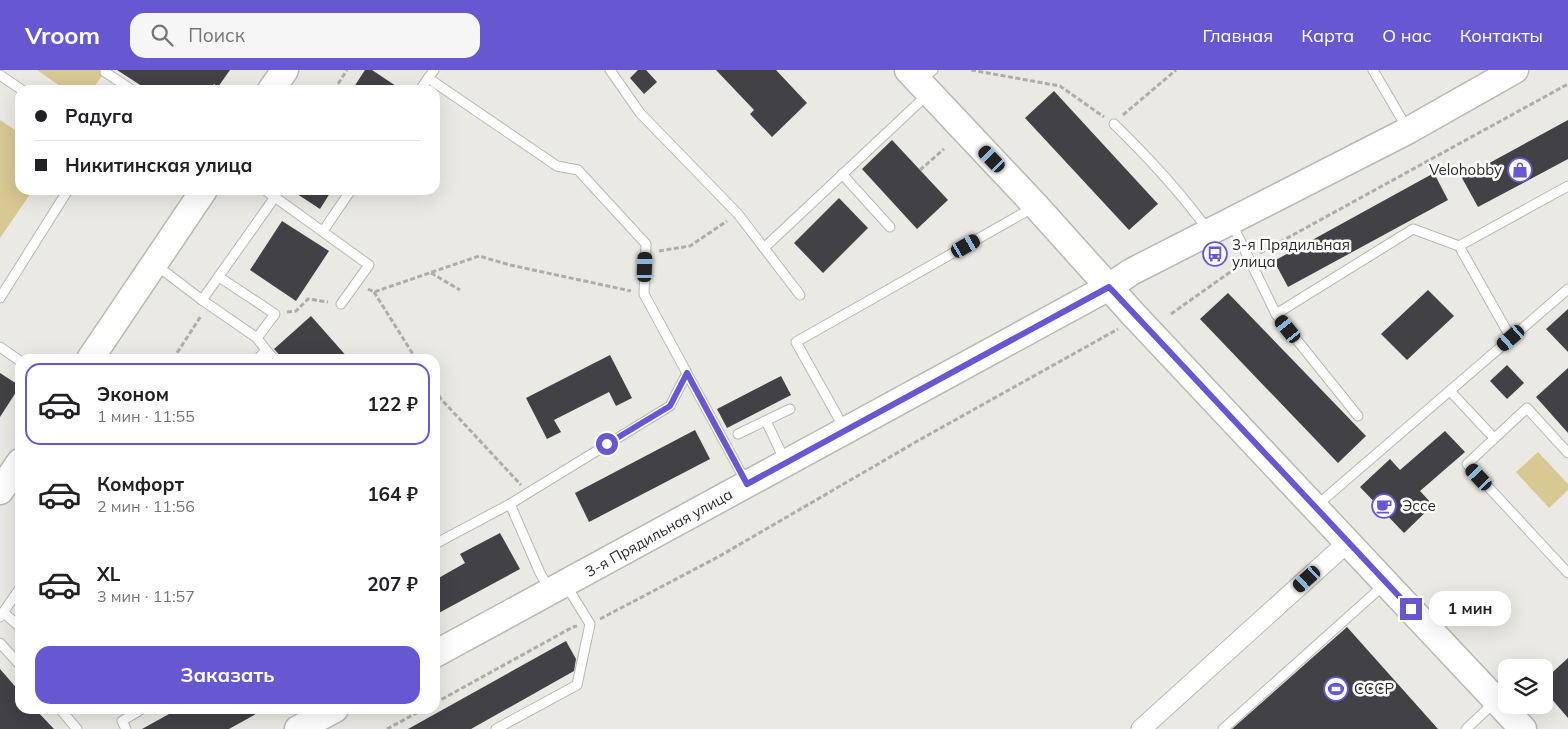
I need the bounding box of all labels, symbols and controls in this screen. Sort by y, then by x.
search box [130,13,480,58]
text: Vroom [25,20,100,50]
icon: search [148,21,176,49]
text: Поиск [188,23,245,47]
text: Главная [1203,24,1273,47]
text: Карта [1301,24,1354,47]
text: О нас [1382,24,1432,47]
text: Контакты [1460,24,1543,47]
text: Радуга [65,104,133,128]
car [976,143,1007,175]
text: Никитинская улица [65,153,253,177]
shop icon: Velohobby [1507,157,1533,183]
place label: Velohobby [1429,160,1502,179]
car [949,232,982,260]
place label: 3-я Прядильная улица [1232,235,1350,271]
bus stop icon: 3-я Прядильная улица [1202,241,1228,267]
car [636,252,653,282]
car [1272,313,1303,345]
car [1494,322,1527,354]
icon: car [37,382,82,427]
text: Эконом [97,382,169,406]
text: 122 ₽ [367,392,418,416]
text: 1 мин · 11:55 [97,406,195,426]
route start [596,433,618,455]
car [1463,461,1494,493]
icon: car [37,472,82,517]
text: Комфорт [97,472,184,496]
text: 164 ₽ [367,482,418,506]
street label: 3-я Прядильная улица [582,484,736,581]
cafe icon: Эссе [1371,493,1397,519]
text: 2 мин · 11:56 [97,496,195,516]
place label: Эссе [1402,496,1436,515]
icon: car [37,562,82,607]
text: XL [97,562,120,586]
car [1290,563,1323,595]
text: 207 ₽ [367,572,418,596]
text: 3 мин · 11:57 [97,586,195,606]
callout: 1 мин [1428,592,1511,626]
route end [1400,598,1422,620]
text: 1 мин [1448,598,1492,618]
button: Заказать [35,646,420,704]
map controls [1498,659,1553,714]
button: layers [1498,659,1553,714]
sports icon: СССР [1323,676,1349,702]
place label: СССР [1354,679,1394,698]

